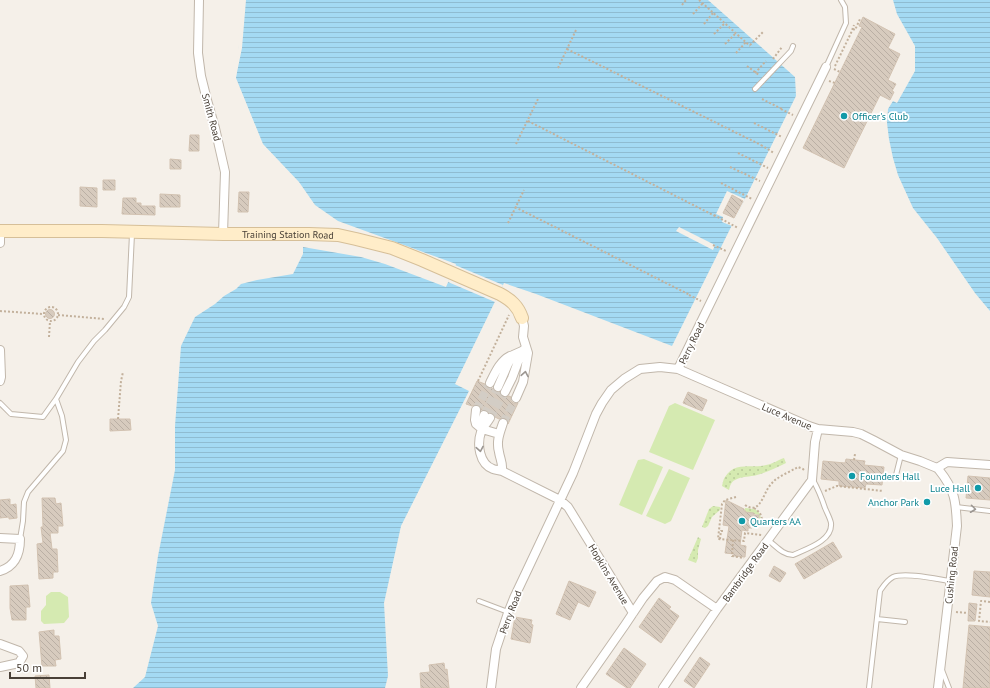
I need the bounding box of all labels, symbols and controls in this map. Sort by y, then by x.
street label: Smith Road [199,92,224,142]
place label: Officer's Club [852,110,908,123]
marker: Officer's Club [839,111,849,121]
street label: Training Station Road [242,228,334,242]
street label: Perry Road [676,320,707,366]
one-way arrow [520,371,529,377]
street label: Luce Avenue [760,400,814,433]
one-way arrow [476,446,484,453]
place label: Founders Hall [860,470,920,483]
marker: Founders Hall [847,471,857,481]
place label: Luce Hall [930,482,970,495]
marker: Luce Hall [973,483,983,493]
place label: Anchor Park [868,496,919,509]
marker: Anchor Park [922,497,932,507]
one-way arrow [970,504,976,513]
place label: Quarters AA [750,515,801,528]
marker: Quarters AA [737,516,747,526]
street label: Bambridge Road [720,540,771,604]
street label: Hopkins Avenue [585,542,632,607]
street label: Cushing Road [942,546,961,605]
street label: Perry Road [496,589,525,636]
scale bar [10,654,85,680]
text: 50 m [16,660,42,675]

